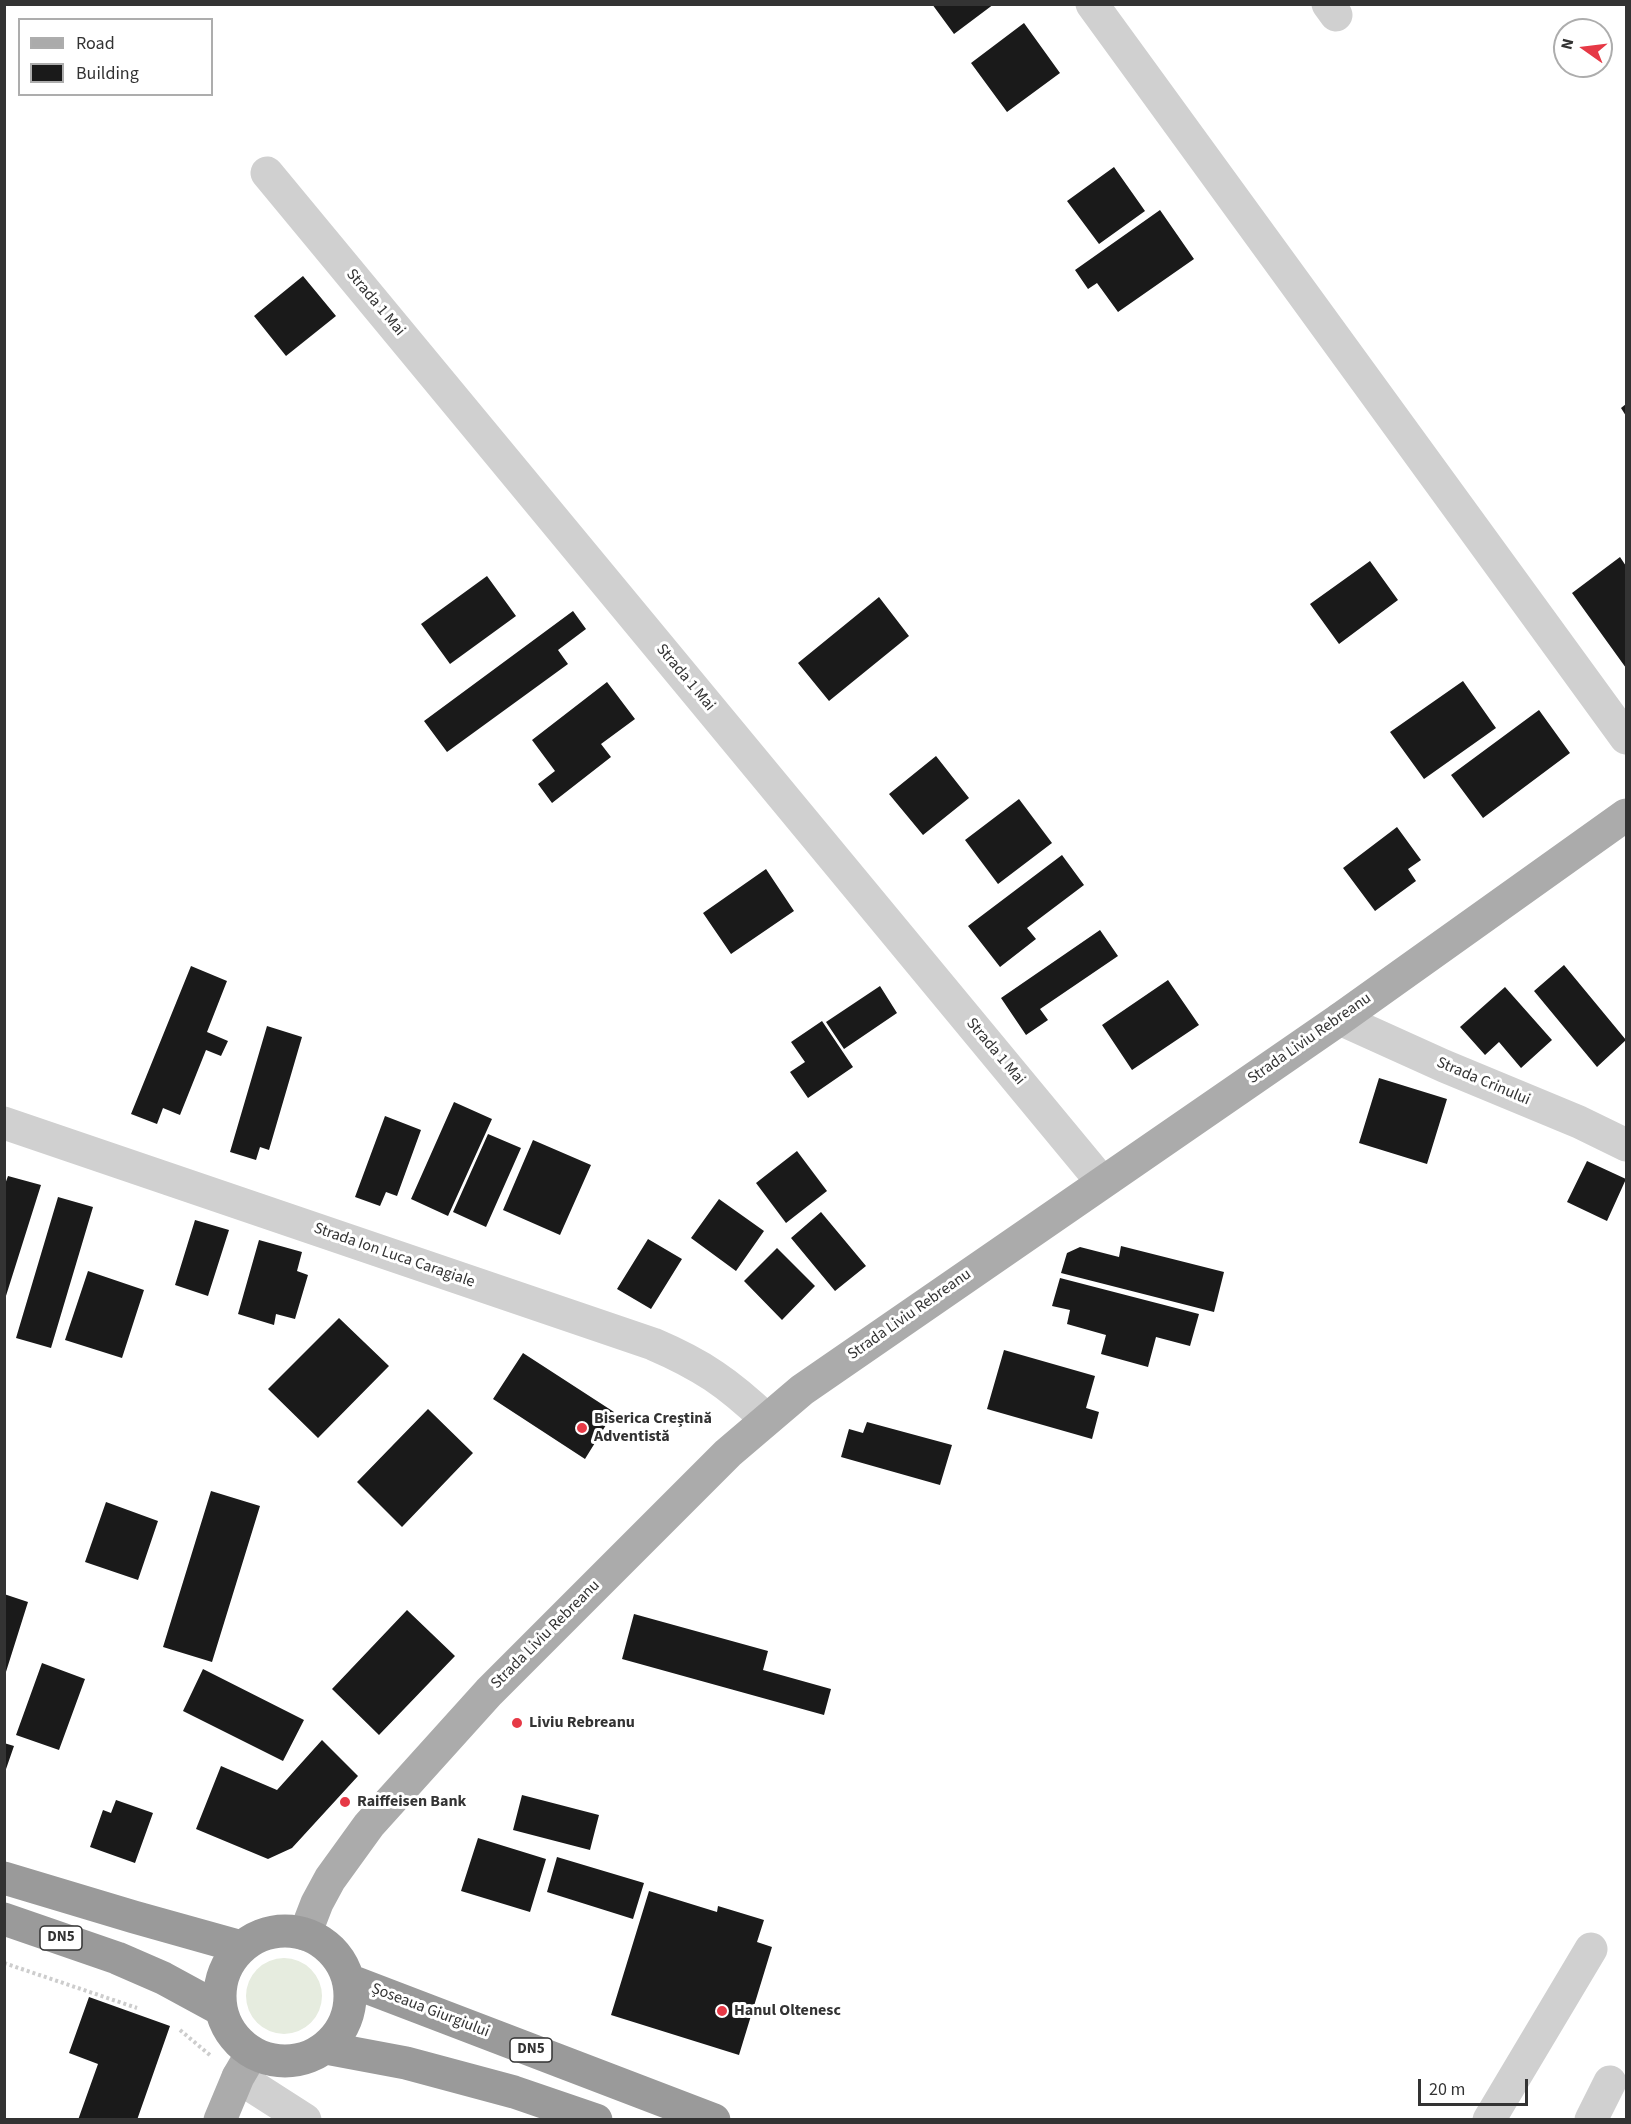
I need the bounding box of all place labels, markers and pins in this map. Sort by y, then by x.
place label: Biserica Creștină Adventistă [594,1409,712,1447]
marker: Biserica Creștină Adventistă [575,1421,589,1435]
place label: Liviu Rebreanu [529,1713,635,1733]
marker: Liviu Rebreanu [510,1716,524,1730]
place label: Raiffeisen Bank [357,1792,466,1812]
marker: Raiffeisen Bank [338,1795,352,1809]
place label: Hanul Oltenesc [734,2001,841,2021]
marker: Hanul Oltenesc [715,2004,729,2018]

